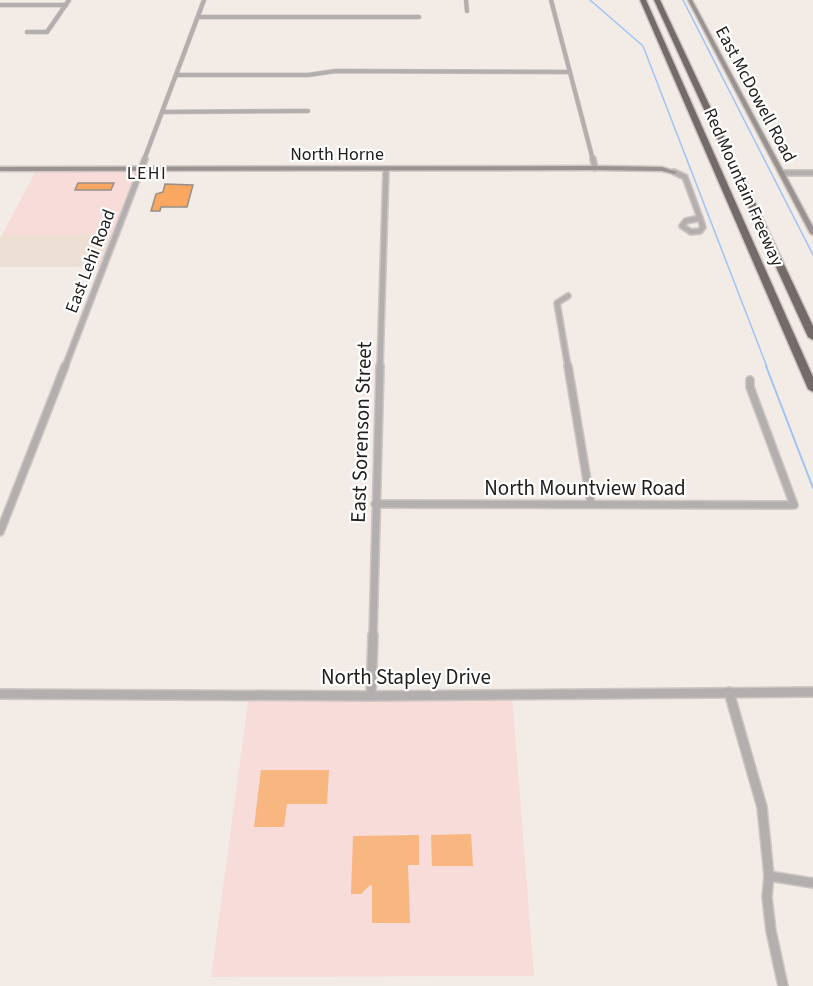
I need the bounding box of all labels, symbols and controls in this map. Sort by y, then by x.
street label: East McDowell Road [709,22,802,167]
street label: Red Mountain Freeway [697,104,790,271]
street label: North Horne [290,142,384,167]
district label: LEHI [127,161,167,186]
street label: East Lehi Road [59,206,122,317]
street label: East Sorenson Street [343,341,379,523]
street label: North Mountview Road [484,473,686,503]
street label: North Stapley Drive [321,662,491,692]

